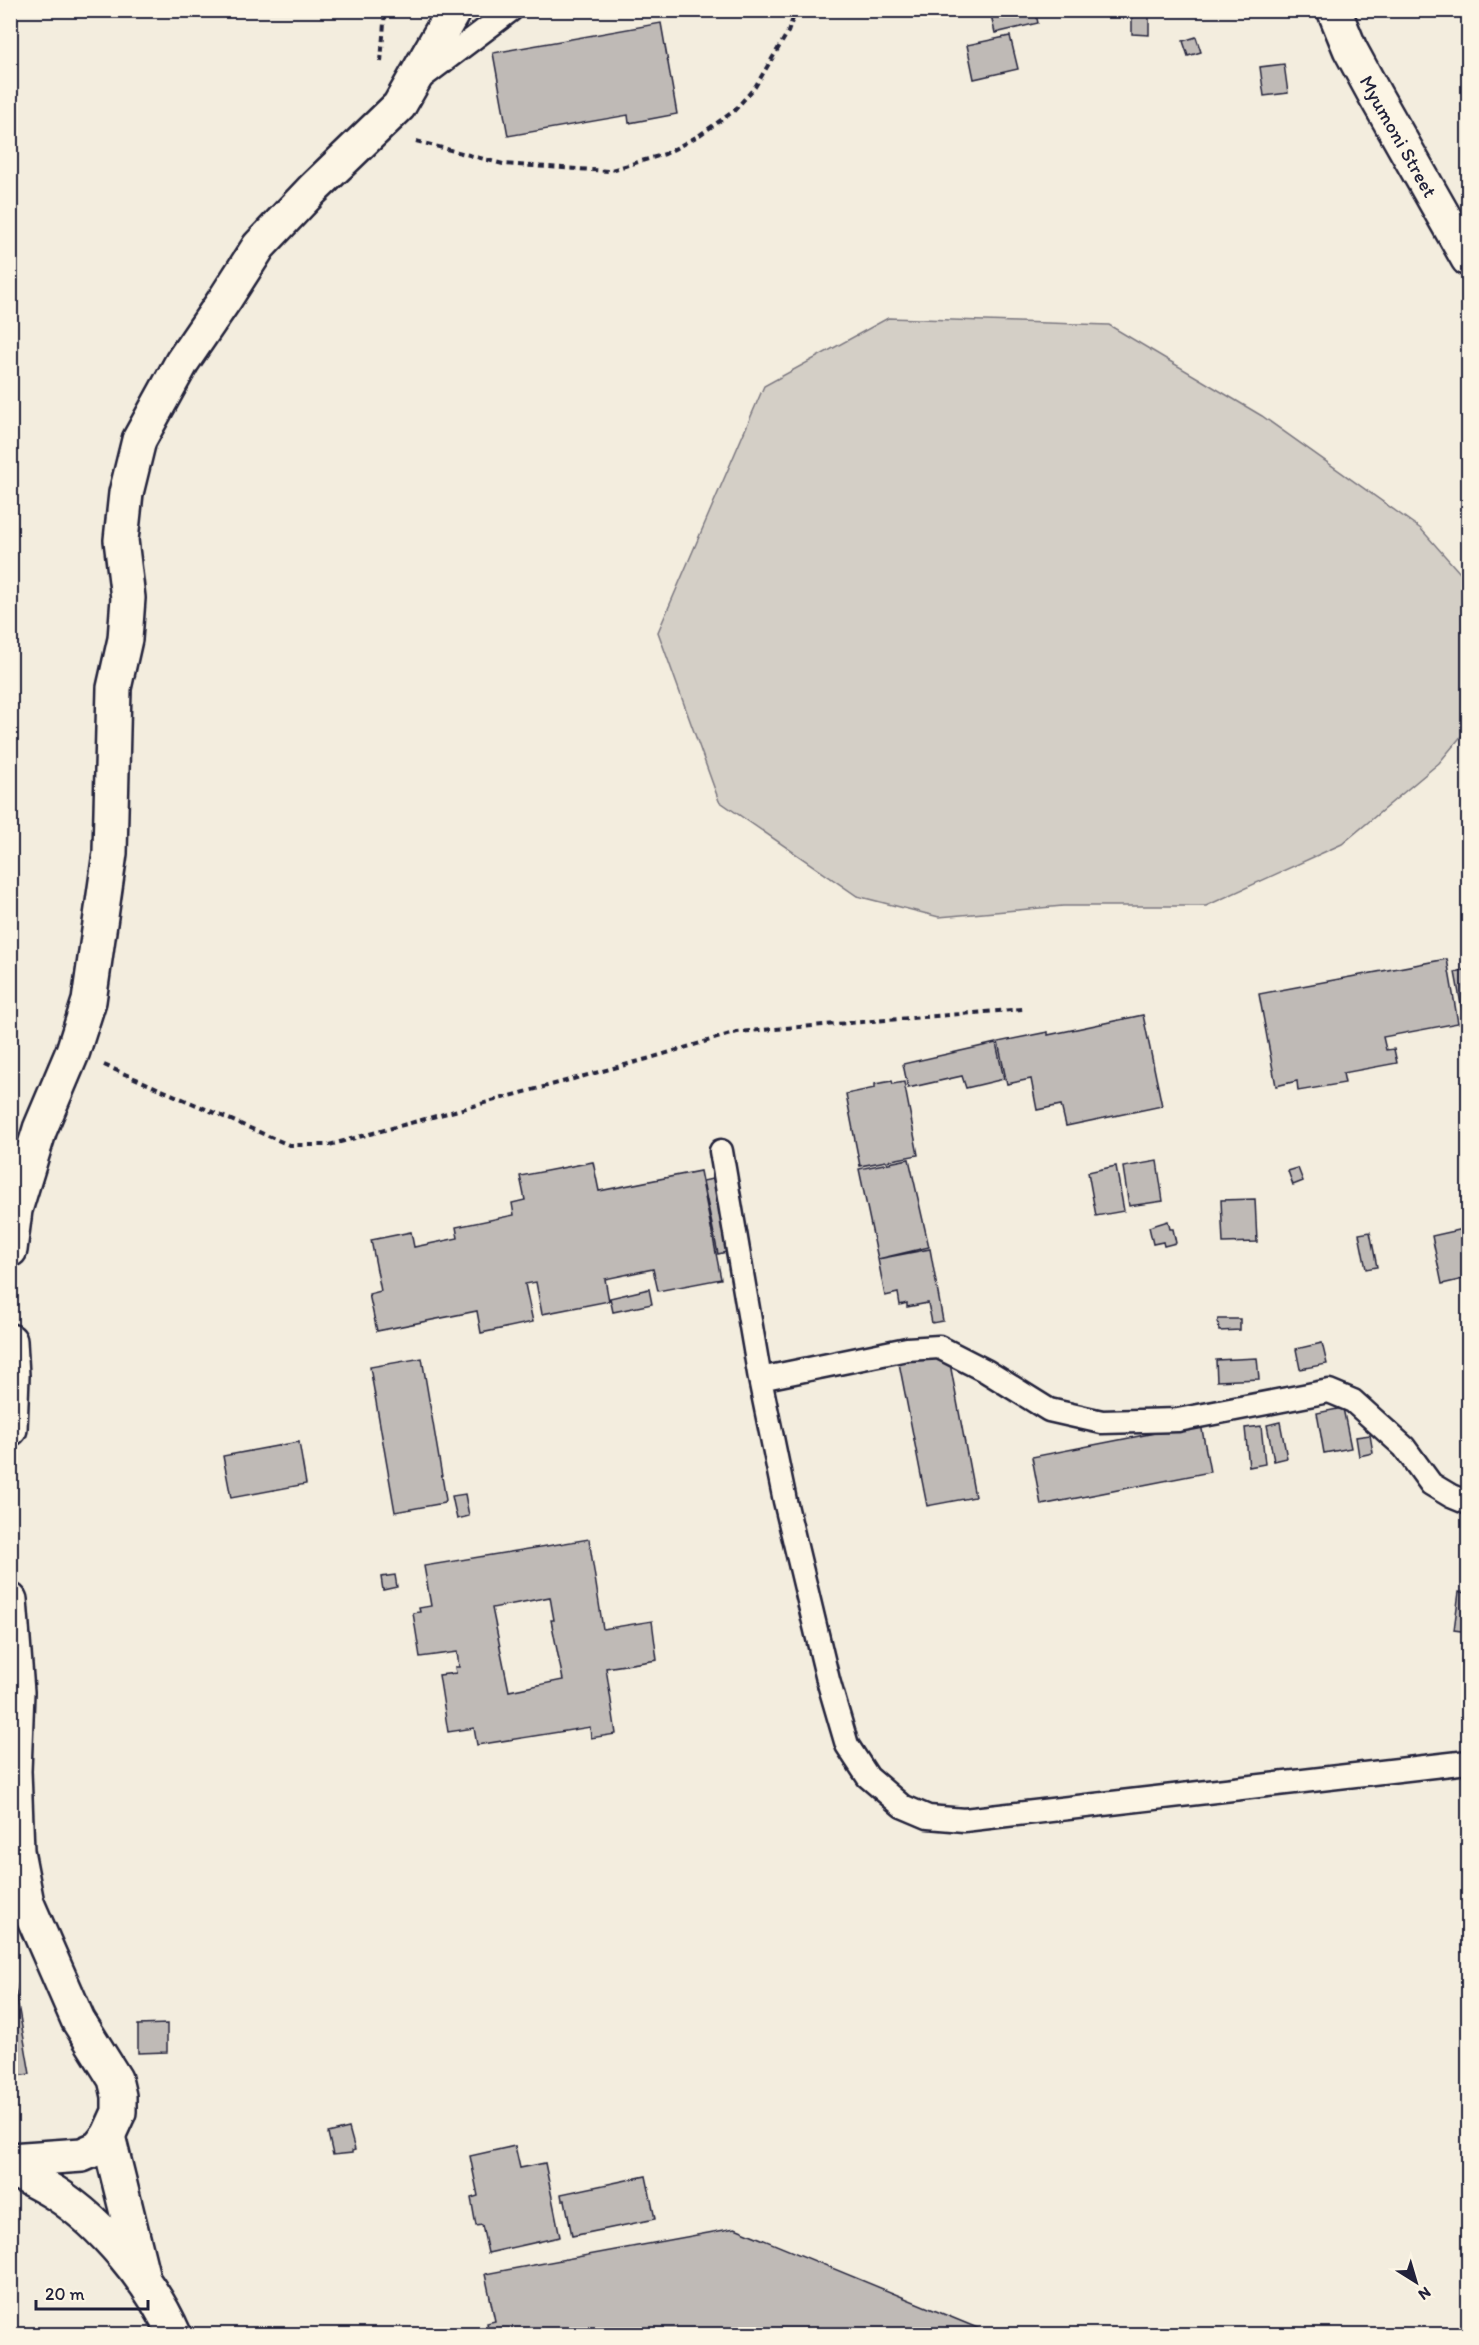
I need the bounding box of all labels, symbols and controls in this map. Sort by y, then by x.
street label: Myumoni Street [1355,71,1442,202]
north arrow [1386,2252,1446,2312]
scale bar [36,2273,148,2311]
text: 20 m [45,2283,85,2305]
text: N [1415,2283,1435,2304]

